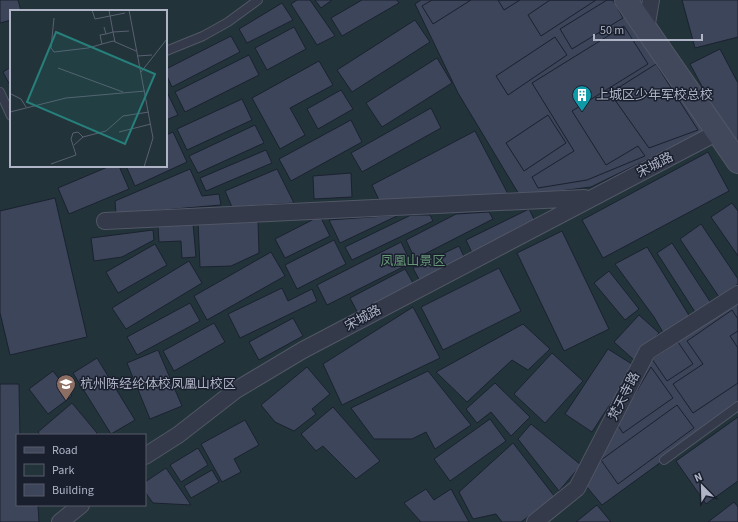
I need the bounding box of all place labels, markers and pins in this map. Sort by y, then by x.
building icon: 上城区少年军校总校 [571,84,593,112]
place label: 上城区少年军校总校 [596,86,713,104]
school or university icon: 杭州陈经纶体校凤凰山校区 [55,373,77,401]
place label: 杭州陈经纶体校凤凰山校区 [80,375,236,393]

